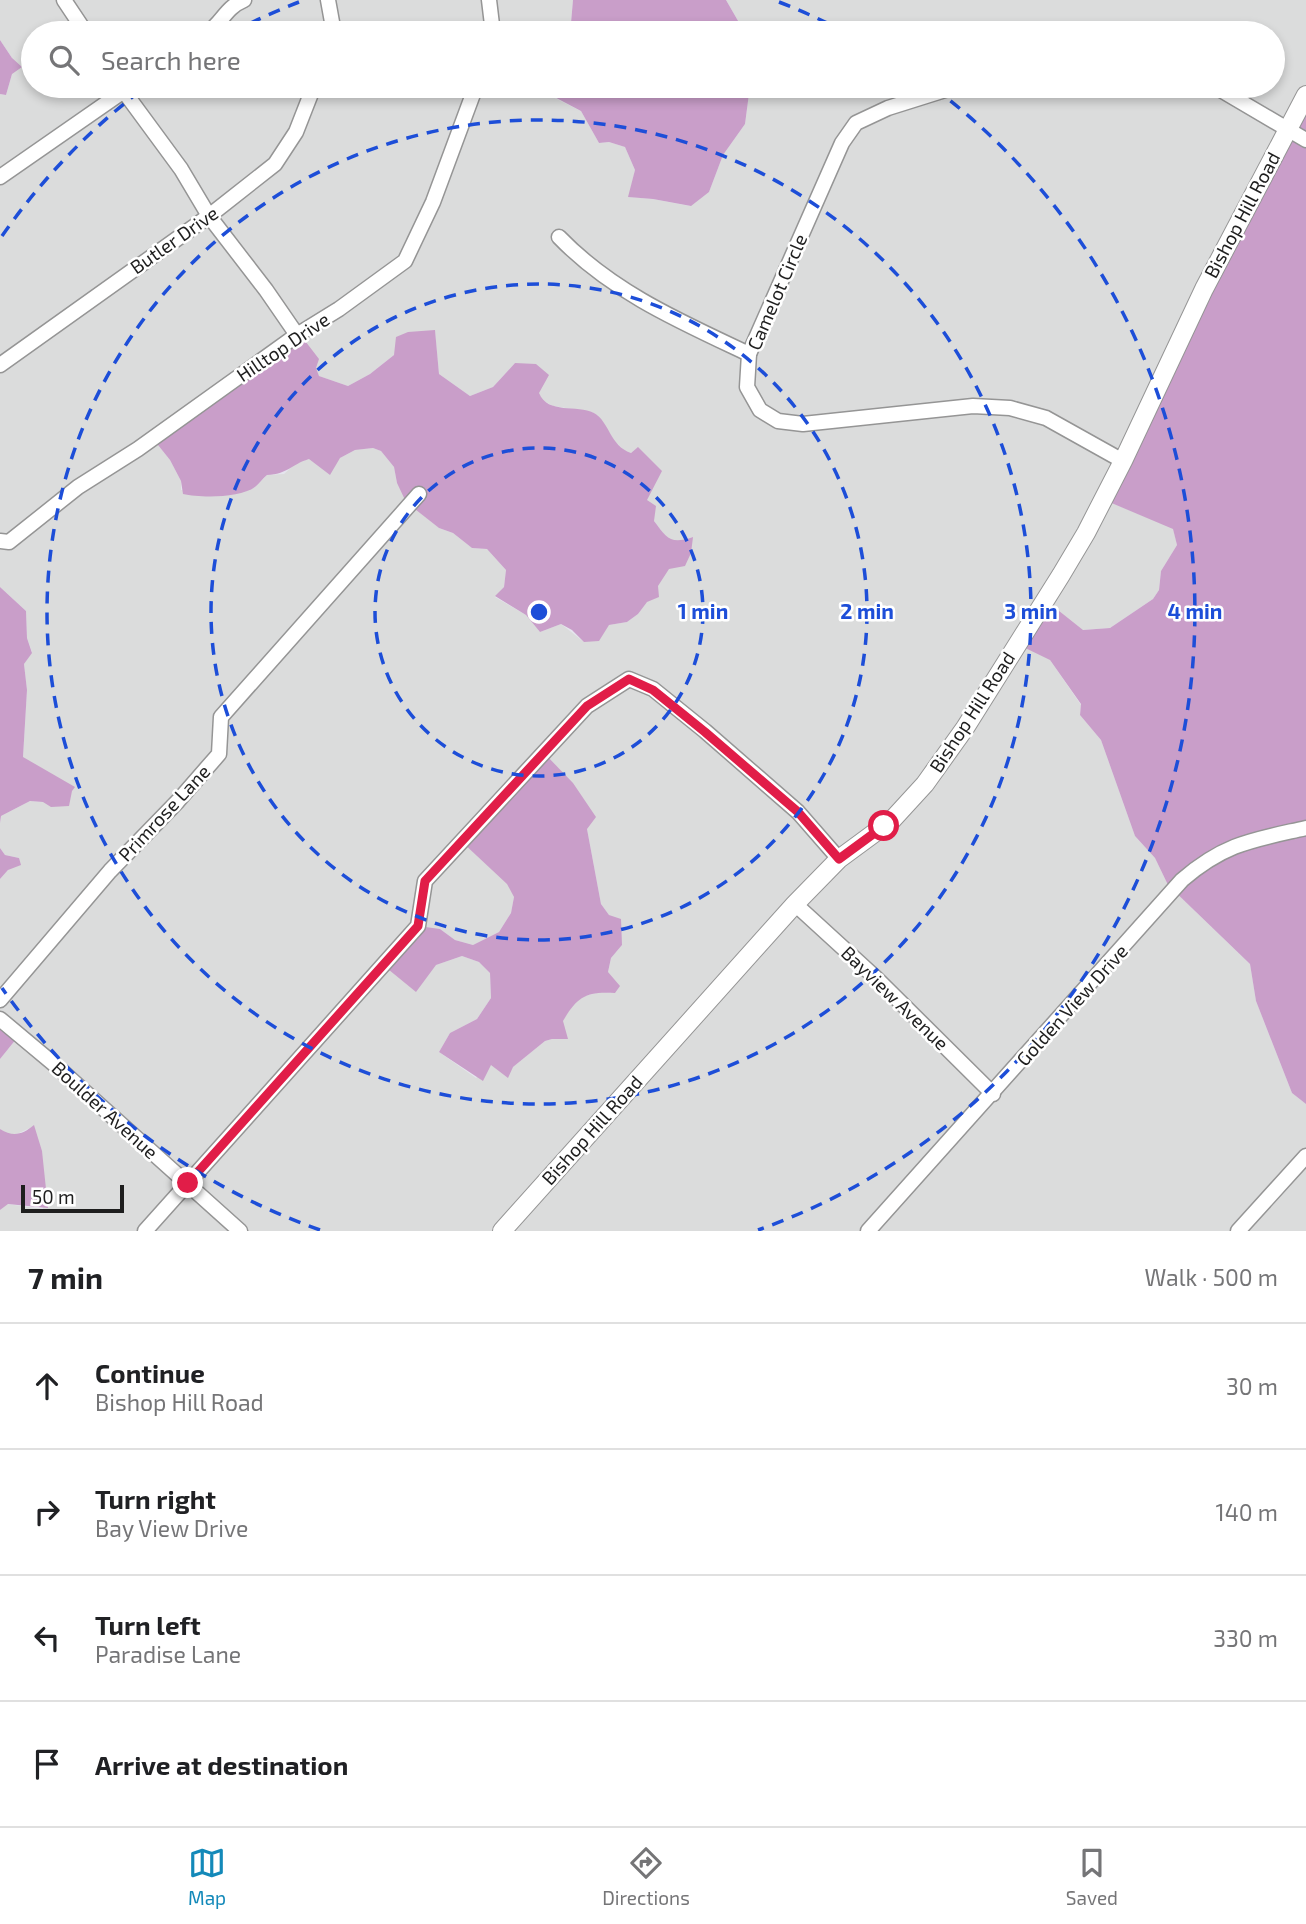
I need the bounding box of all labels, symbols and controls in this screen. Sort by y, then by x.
search box [21,21,1285,98]
icon: search [45,41,83,79]
text: Search here [101,44,241,75]
street label: Bishop Hill Road [1199,148,1284,282]
street label: Butler Drive [125,201,222,278]
street label: Camelot Circle [742,230,811,353]
street label: Hilltop Drive [232,307,333,386]
text: 1 min [678,598,728,623]
text: 2 min [840,598,894,623]
text: 3 min [1004,598,1058,623]
text: 4 min [1168,598,1222,623]
centre of rings [527,600,551,624]
street label: Bishop Hill Road [924,647,1019,776]
street label: Primrose Lane [113,760,214,866]
route start [868,810,899,841]
street label: Golden View Drive [1011,939,1132,1070]
street label: Bayview Avenue [837,941,954,1055]
street label: Boulder Avenue [48,1056,163,1163]
street label: Bishop Hill Road [536,1070,647,1189]
route end [172,1167,203,1198]
scale bar [21,1182,124,1214]
text: 50 m [32,1185,75,1208]
text: 7 min [28,1259,103,1295]
text: Walk · 500 m [1145,1263,1278,1291]
text: Continue [95,1357,205,1388]
icon: ahead [28,1367,66,1405]
text: 30 m [1226,1372,1278,1400]
text: Bishop Hill Road [95,1388,264,1416]
text: Turn right [95,1483,216,1514]
icon: right [28,1493,66,1531]
text: 140 m [1216,1498,1278,1526]
text: Bay View Drive [95,1514,248,1542]
text: Turn left [95,1609,201,1640]
icon: left [28,1619,66,1657]
text: 330 m [1213,1624,1278,1652]
text: Paradise Lane [95,1640,241,1668]
icon: arrive [28,1745,66,1783]
text: Arrive at destination [95,1749,348,1780]
tab: Map [188,1844,226,1909]
tab: Directions [602,1844,690,1909]
tab: Saved [1066,1844,1118,1909]

